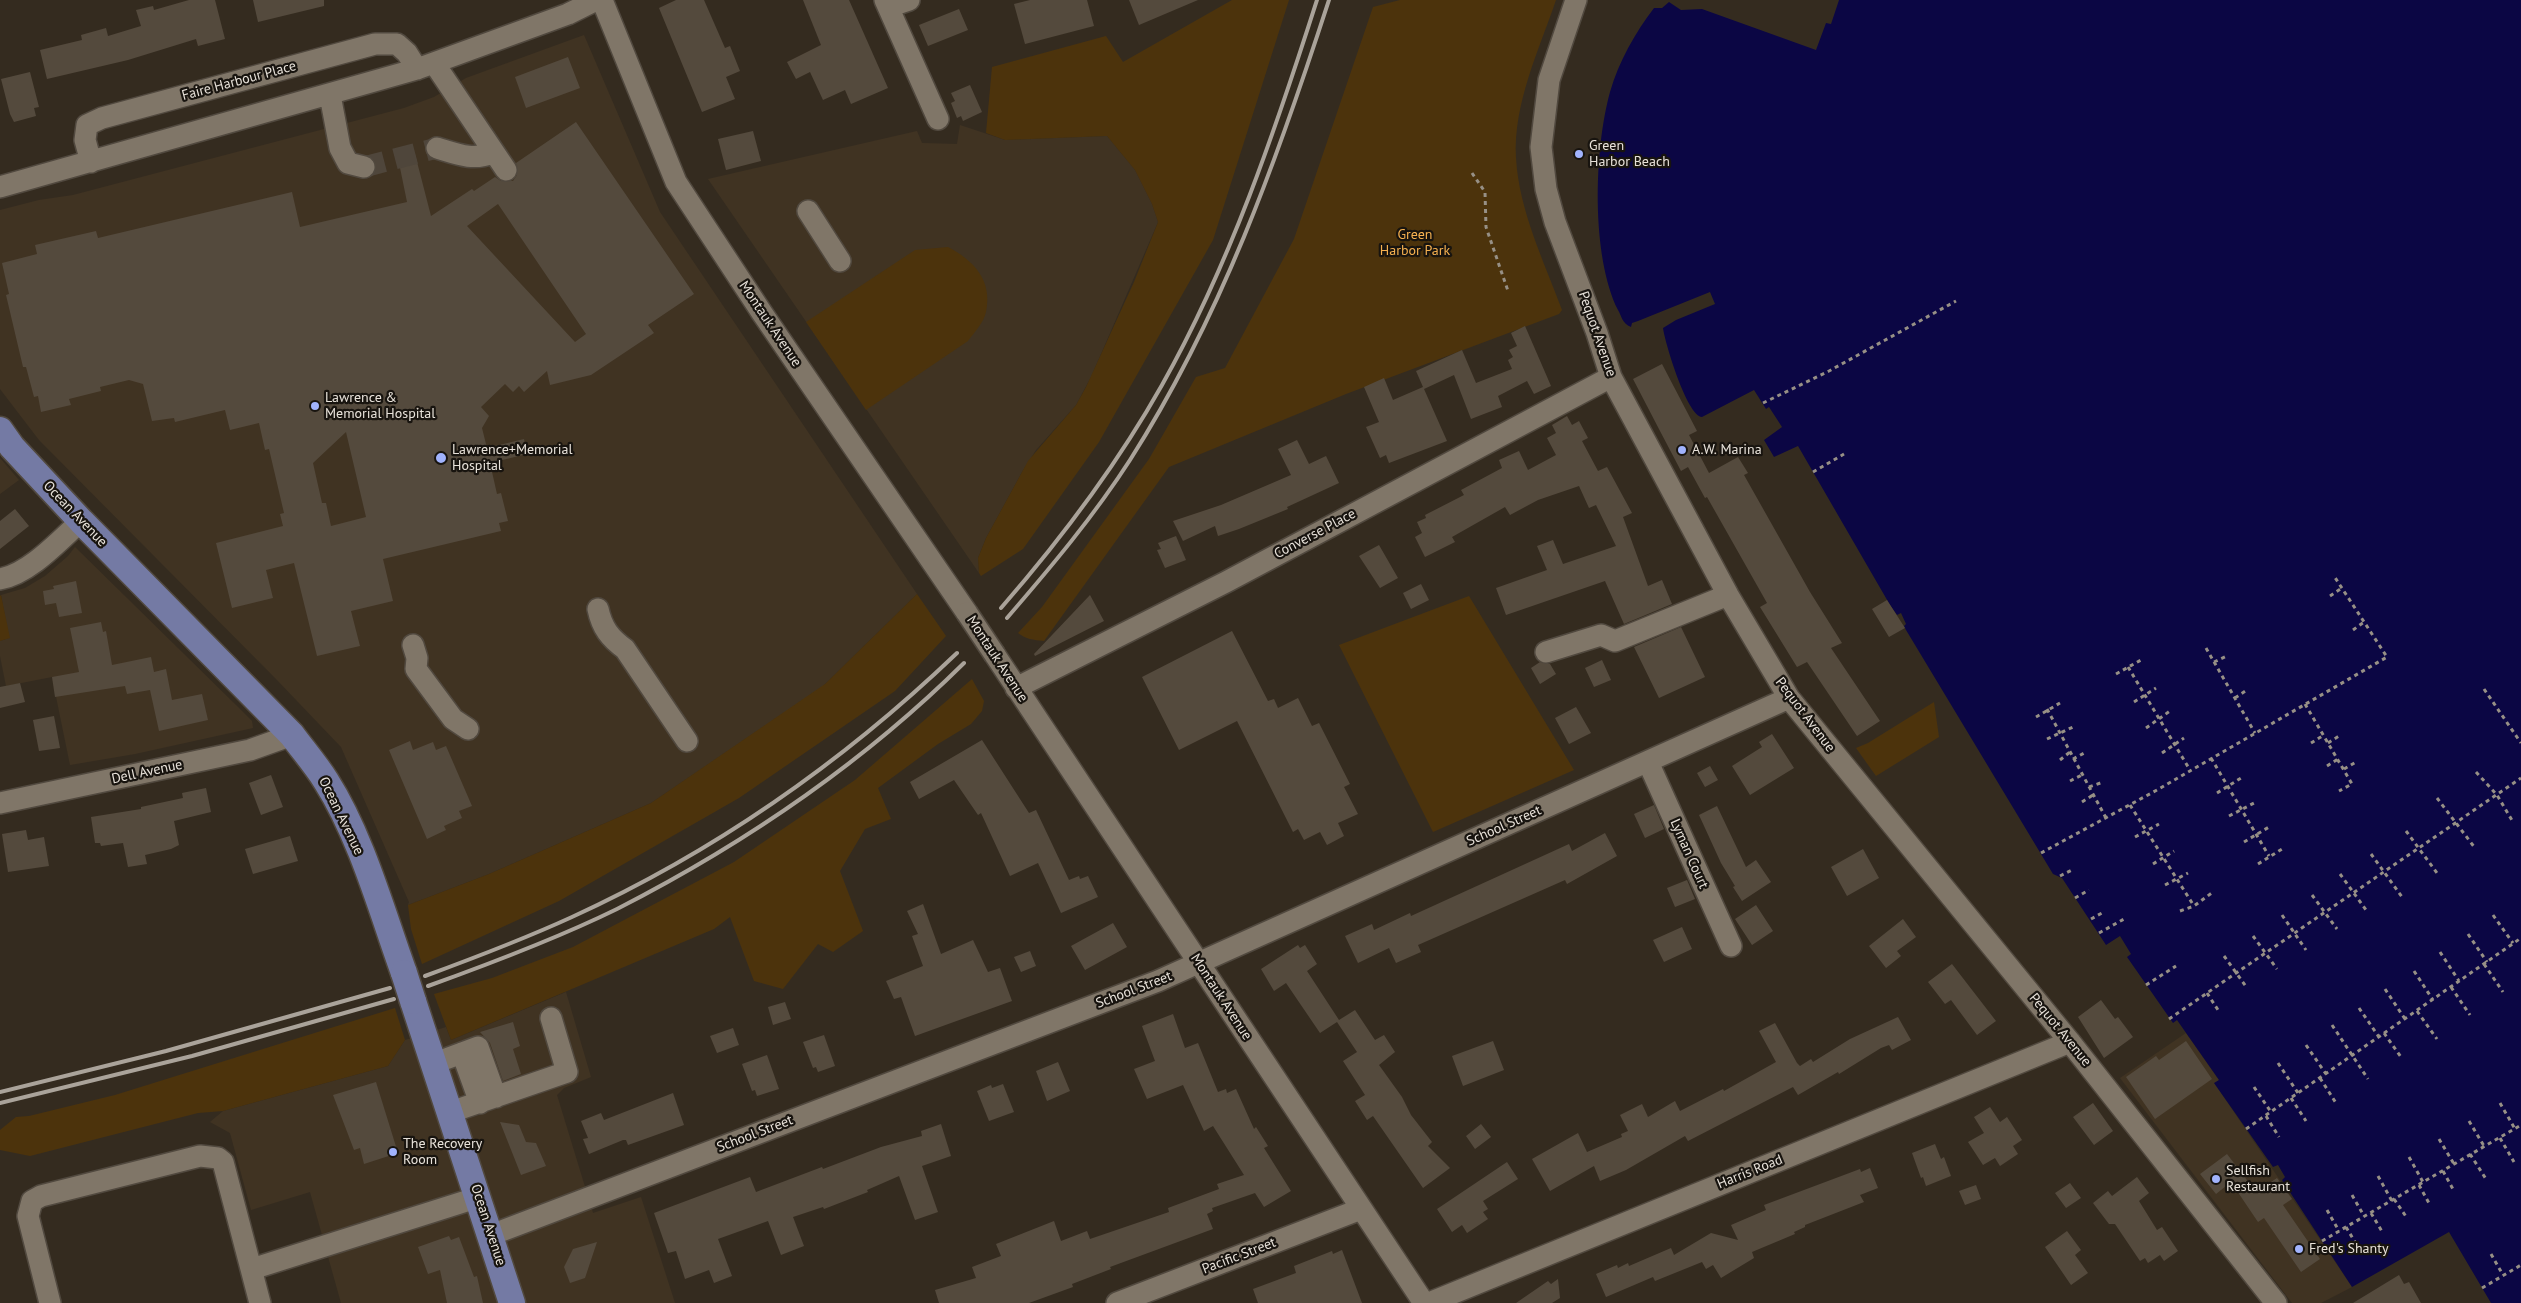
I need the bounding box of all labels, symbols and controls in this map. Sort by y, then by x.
street label: Faire Harbour Place [180,58,298,104]
place label: Green Harbor Beach [1589,138,1670,170]
marker: Green Harbor Beach [1573,148,1585,160]
park label: Green Harbor Park [1380,227,1450,260]
street label: Montauk Avenue [735,278,805,370]
street label: Pequot Avenue [1575,289,1619,379]
place label: Lawrence & Memorial Hospital [325,390,435,422]
marker: Lawrence & Memorial Hospital [309,400,321,412]
place label: Lawrence+Memorial Hospital [452,442,572,474]
place label: A.W. Marina [1692,442,1762,458]
marker: A.W. Marina [1676,444,1688,456]
marker: Lawrence+Memorial Hospital [434,451,448,465]
street label: Ocean Avenue [40,478,110,550]
street label: Converse Place [1271,505,1359,563]
street label: Montauk Avenue [963,613,1031,705]
street label: Pequot Avenue [1771,674,1839,756]
street label: Dell Avenue [110,756,184,788]
street label: Ocean Avenue [315,774,367,858]
street label: School Street [1464,802,1544,850]
street label: Lyman Court [1666,817,1712,891]
street label: Montauk Avenue [1187,951,1255,1043]
street label: School Street [1094,968,1174,1012]
street label: Pequot Avenue [2025,990,2095,1070]
street label: School Street [715,1112,795,1156]
place label: The Recovery Room [403,1136,482,1168]
marker: The Recovery Room [387,1146,399,1158]
street label: Harris Road [1715,1151,1785,1193]
place label: Sellfish Restaurant [2226,1163,2290,1196]
marker: Sellfish Restaurant [2210,1173,2222,1185]
street label: Ocean Avenue [467,1182,509,1268]
street label: Pacific Street [1200,1234,1278,1278]
place label: Fred's Shanty [2309,1241,2388,1257]
marker: Fred's Shanty [2293,1243,2305,1255]

